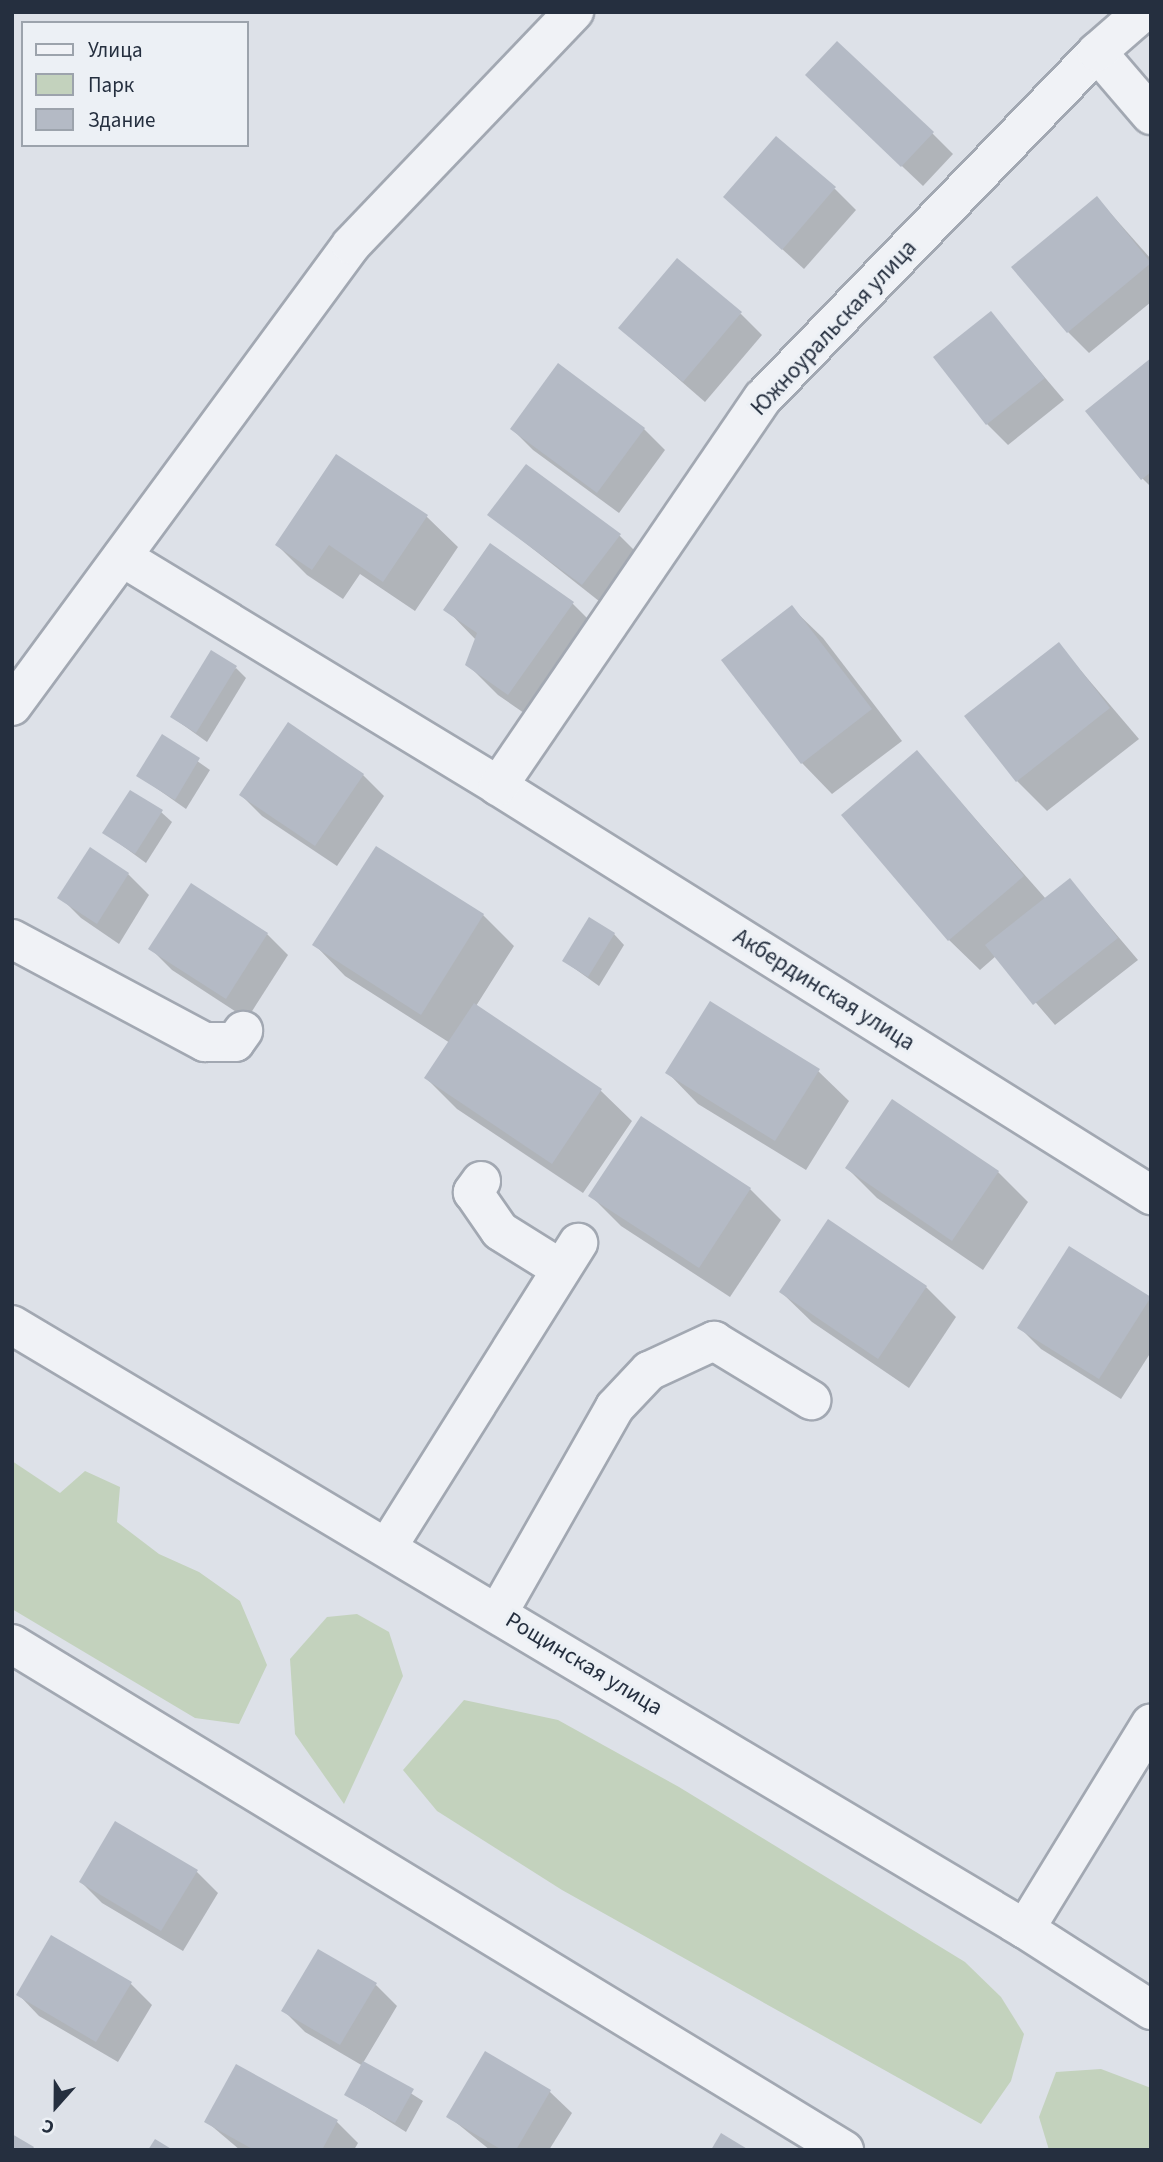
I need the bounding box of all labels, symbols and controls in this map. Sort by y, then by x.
legend [21,21,248,147]
text: Улица [88,35,143,65]
text: Парк [88,70,134,100]
text: Здание [88,105,156,135]
street label: Южноуральская улица [745,234,923,422]
street label: Акбердинская улица [728,923,920,1057]
street label: Рощинская улица [500,1606,668,1722]
north arrow [21,2071,91,2141]
text: С [38,2111,58,2141]

